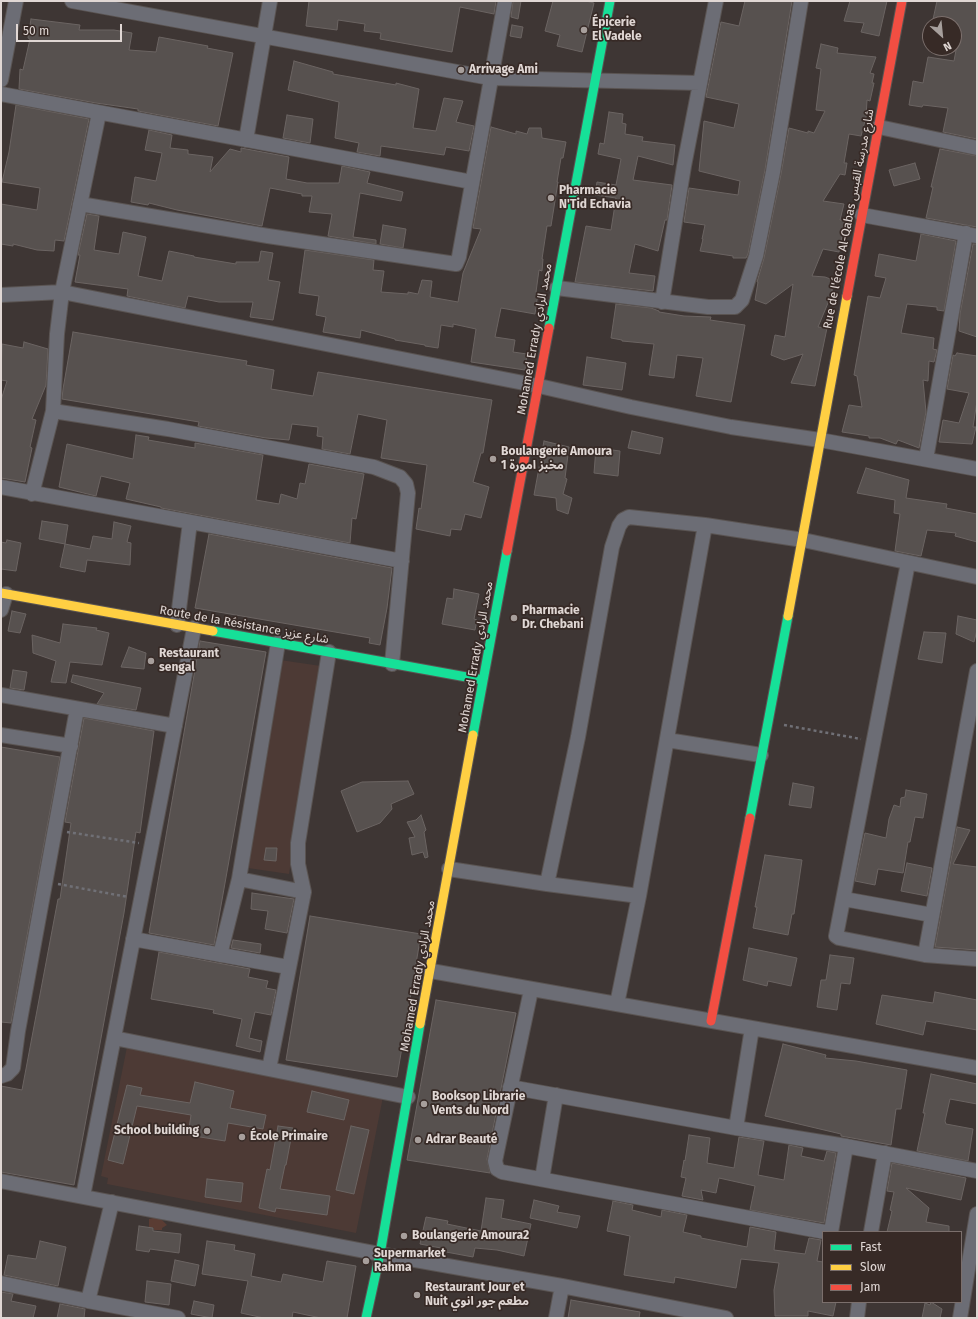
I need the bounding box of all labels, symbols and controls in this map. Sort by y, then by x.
scale bar [18,16,124,42]
place label: Épicerie El Vadele [592,16,641,44]
north arrow [922,16,962,56]
text: 50 m [23,24,49,38]
marker: Épicerie El Vadele [579,25,589,35]
text: N [941,39,953,54]
place label: Arrivage Ami [469,63,538,77]
marker: Arrivage Ami [456,65,466,75]
street label: Rue de l'école Al-Qabas شارع مدرسة القبس [821,108,877,330]
place label: Pharmacie N'Tid Echavia [559,184,631,212]
marker: Pharmacie N'Tid Echavia [546,193,556,203]
street label: Mohamed Errady محمد الرادي [515,262,555,416]
place label: Boulangerie Amoura 1 مخبز امورة [501,445,612,473]
marker: Boulangerie Amoura 1 مخبز امورة [488,454,498,464]
street label: Mohamed Errady محمد الرادي [456,580,496,734]
street label: Route de la Résistance شارع عزيز [158,603,330,647]
place label: Pharmacie Dr. Chebani [522,604,584,632]
marker: Pharmacie Dr. Chebani [509,613,519,623]
place label: Restaurant sengal [159,647,219,675]
marker: Restaurant sengal [146,656,156,666]
street label: Mohamed Errady محمد الرادي [398,899,438,1053]
place label: Booksop Librarie Vents du Nord [432,1090,525,1118]
marker: Booksop Librarie Vents du Nord [419,1099,429,1109]
place label: School building [114,1124,199,1138]
marker: School building [202,1126,212,1136]
place label: École Primaire [250,1130,328,1144]
marker: École Primaire [237,1132,247,1142]
place label: Adrar Beauté [426,1133,497,1147]
marker: Adrar Beauté [413,1135,423,1145]
place label: Boulangerie Amoura2 [412,1229,529,1243]
marker: Boulangerie Amoura2 [399,1231,409,1241]
legend [822,1231,962,1303]
text: Fast [860,1240,882,1254]
place label: Supermarket Rahma [374,1247,446,1275]
marker: Supermarket Rahma [361,1256,371,1266]
text: Slow [860,1260,886,1274]
text: Jam [860,1280,880,1294]
place label: Restaurant Jour et Nuit مطعم جور انوي [425,1281,529,1309]
marker: Restaurant Jour et Nuit مطعم جور انوي [412,1290,422,1300]

